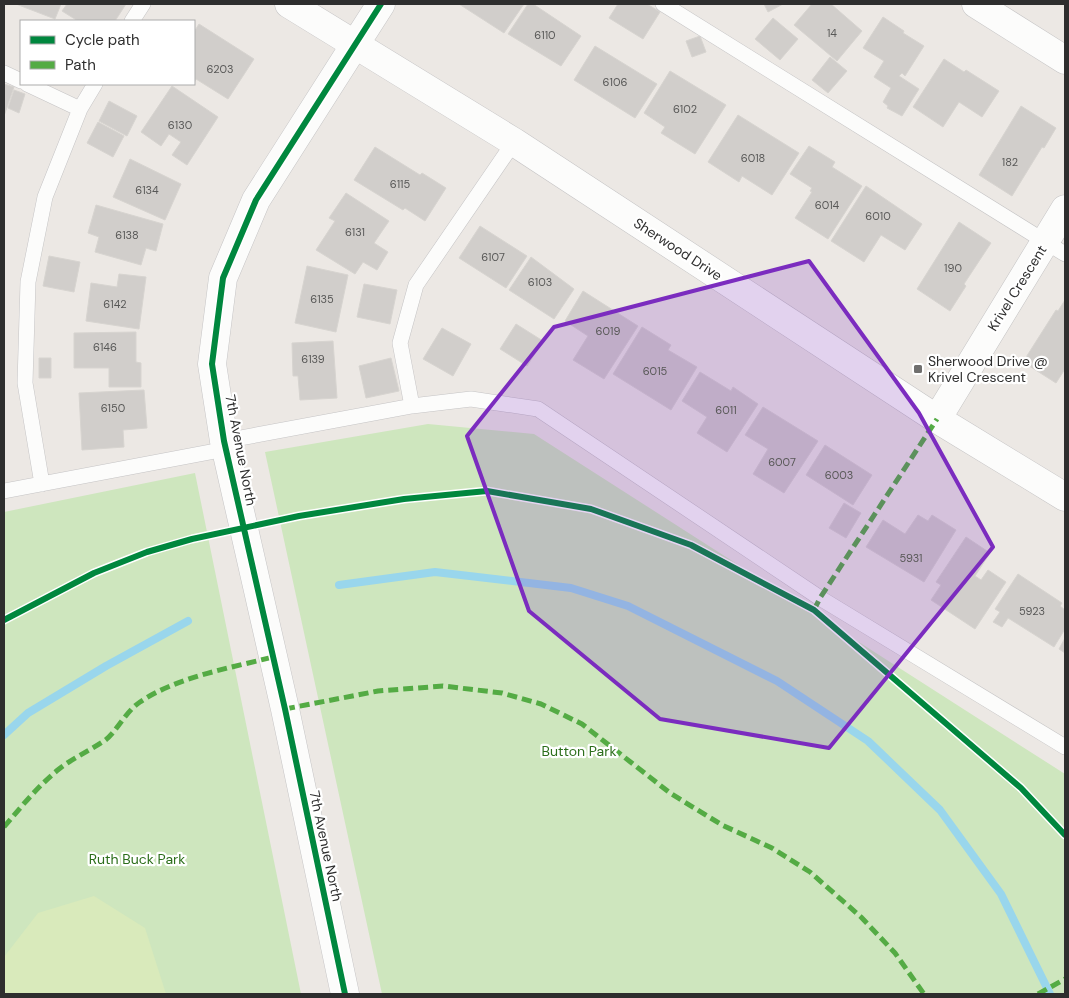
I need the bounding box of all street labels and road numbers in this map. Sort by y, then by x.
street label: Sherwood Drive [630,214,726,284]
street label: Krivel Crescent [983,242,1051,334]
street label: 7th Avenue North [221,393,261,507]
street label: 7th Avenue North [305,789,347,903]

